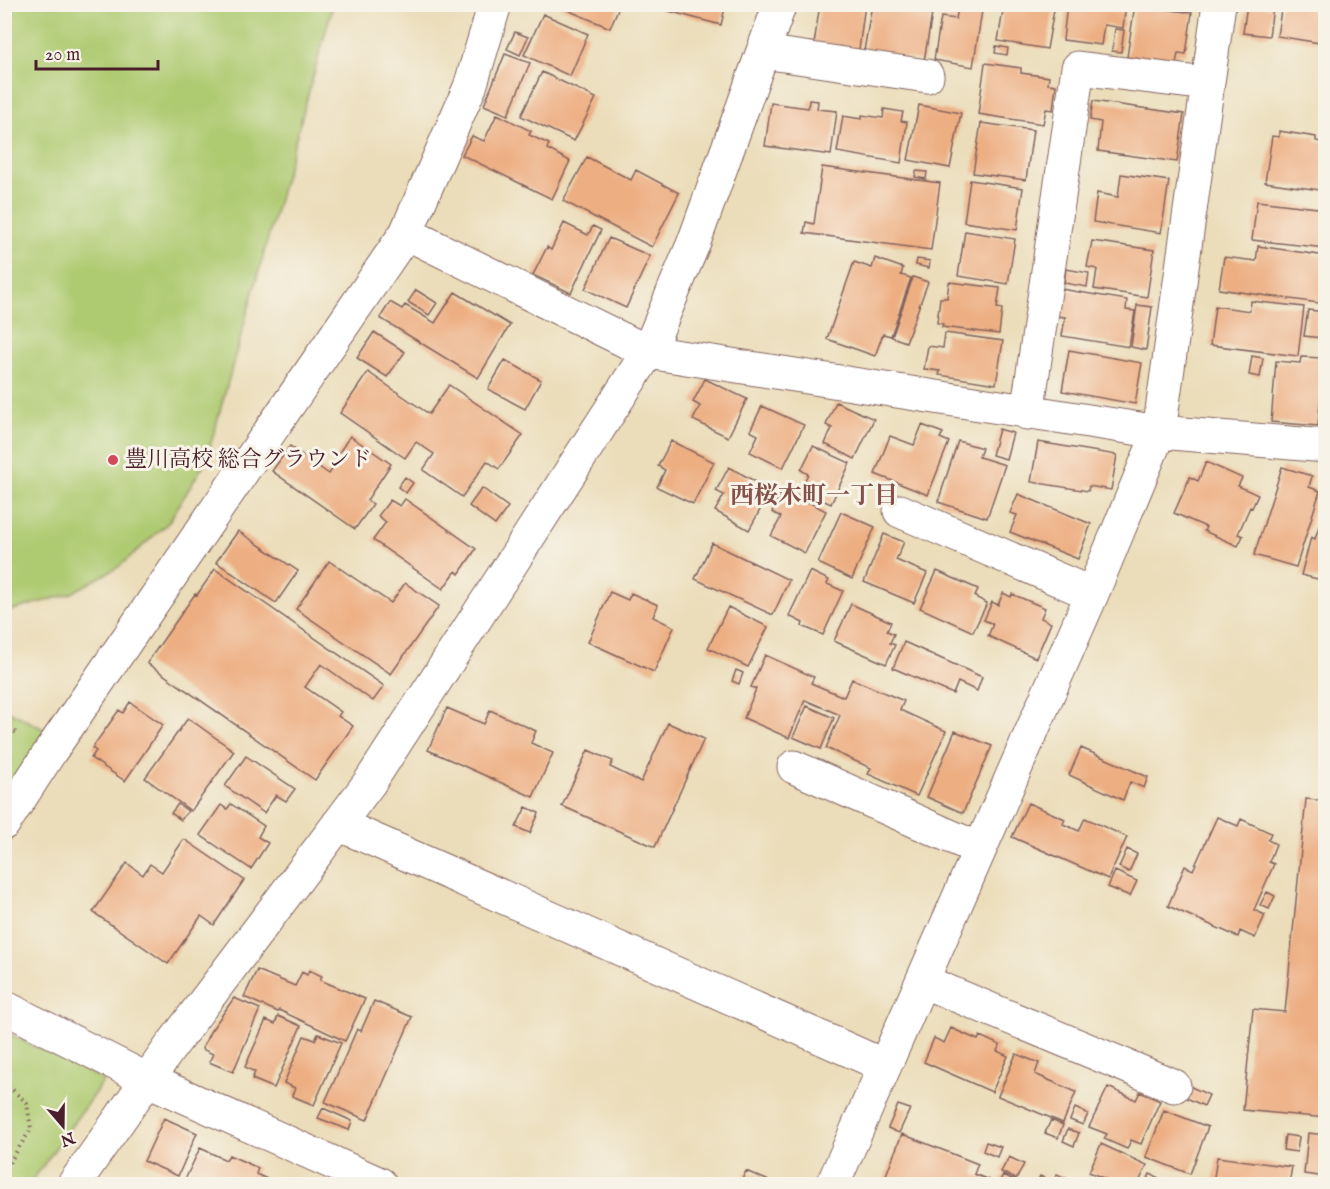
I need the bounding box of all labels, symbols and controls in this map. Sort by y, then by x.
scale bar [36,33,158,71]
text: 20 m [45,44,80,67]
place label: 豊川高校 総合グラウンド [125,446,372,474]
marker: 豊川高校 総合グラウンド [106,453,120,467]
district label: 西桜木町一丁目 [730,481,898,512]
north arrow [33,1096,93,1156]
text: N [57,1126,78,1150]

